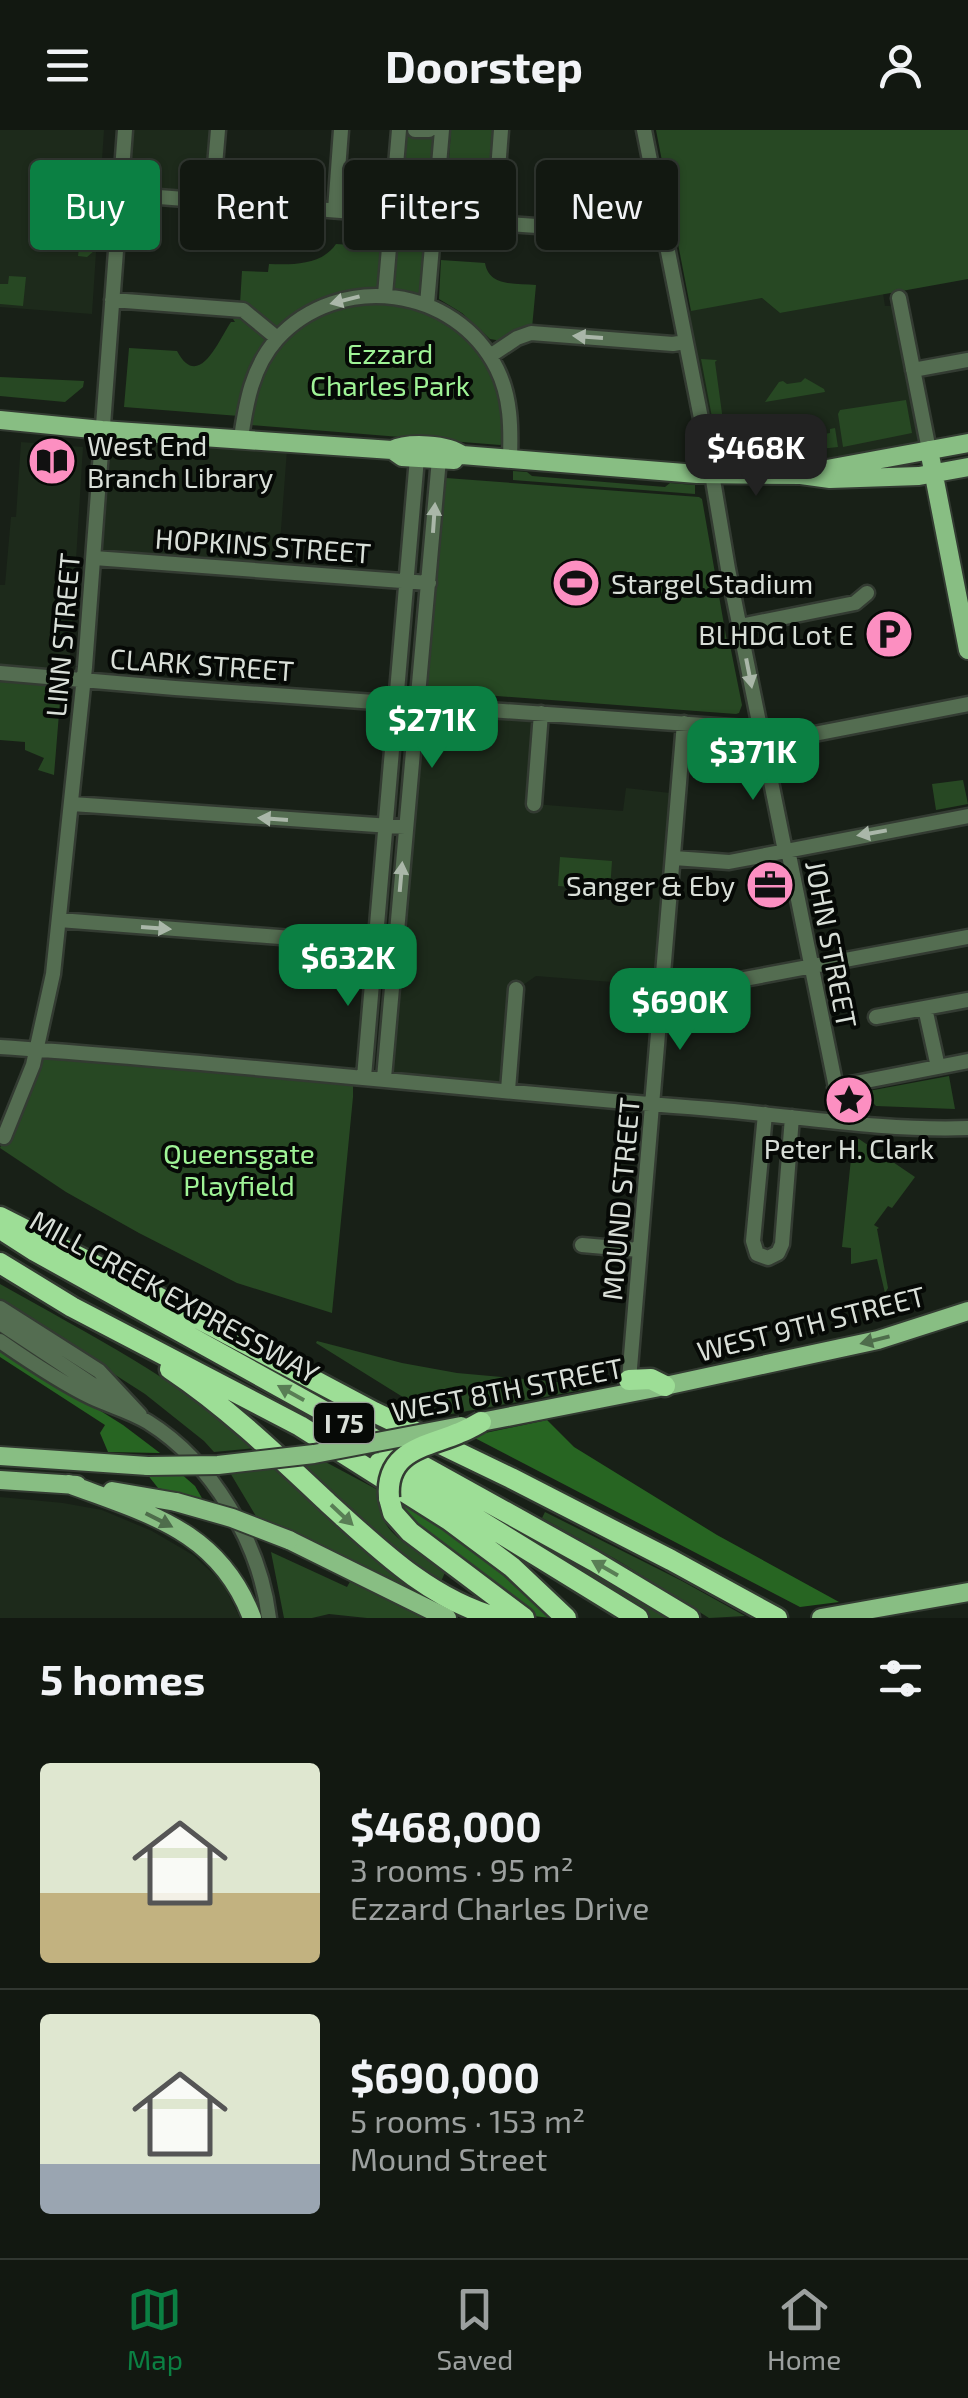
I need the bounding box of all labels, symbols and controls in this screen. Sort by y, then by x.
icon: menu [40,38,95,93]
text: Doorstep [385,38,583,92]
icon: person [873,38,928,93]
chip: Buy [30,160,160,250]
chip: Rent [180,160,324,250]
chip: Filters [344,160,516,250]
chip: New [536,160,678,250]
one-way arrow [329,293,360,308]
one-way arrow [572,329,604,345]
park label: Ezzard Charles Park [310,336,470,402]
pin: $468K [686,414,826,499]
text: $468K [707,427,805,465]
place label: West End Branch Library [87,428,274,494]
library icon: West End Branch Library [26,435,78,487]
one-way arrow [426,502,442,534]
street label: HOPKINS STREET [154,520,372,570]
street label: LINN STREET [38,552,86,718]
sports icon: Stargel Stadium [550,557,602,609]
place label: Stargel Stadium [611,566,813,600]
parking icon: BLHDG Lot E [863,608,915,660]
place label: BLHDG Lot E [698,617,854,651]
street label: CLARK STREET [109,641,295,687]
one-way arrow [742,658,757,690]
pin: $271K [362,686,502,771]
text: $271K [388,699,476,737]
pin: $371K [683,718,823,803]
text: $371K [709,731,797,769]
one-way arrow [257,810,289,826]
one-way arrow [856,826,887,841]
street label: JOHN STREET [799,857,865,1031]
office icon: Sanger & Eby [744,859,796,911]
one-way arrow [393,860,409,892]
place label: Sanger & Eby [566,868,735,902]
one-way arrow [140,920,172,936]
pin: $632K [278,924,418,1009]
text: $632K [301,937,395,975]
pin: $690K [610,968,750,1053]
text: $690K [632,981,728,1019]
place icon: Peter H. Clark [823,1074,875,1126]
street label: MOUND STREET [594,1096,646,1302]
place label: Peter H. Clark [764,1131,934,1165]
park label: Queensgate Playfield [163,1136,315,1202]
street label: MILL CREEK EXPRESSWAY [25,1202,325,1390]
street label: WEST 9TH STREET [693,1278,929,1368]
one-way arrow [859,1332,890,1348]
street label: WEST 8TH STREET [388,1350,626,1428]
one-way arrow [276,1384,305,1401]
road number: I 75 [314,1403,374,1443]
one-way arrow [330,1503,354,1526]
one-way arrow [145,1511,174,1528]
one-way arrow [591,1560,619,1577]
icon: filters [873,1651,928,1706]
text: 5 homes [40,1653,205,1703]
text: $468,000 [350,1800,542,1850]
icon: home [120,1803,240,1923]
text: 3 rooms · 95 m² [350,1850,574,1888]
text: Ezzard Charles Drive [350,1888,649,1926]
text: $690,000 [350,2051,540,2101]
icon: home [120,2054,240,2174]
text: 5 rooms · 153 m² [350,2101,585,2139]
text: Mound Street [350,2139,547,2177]
tab: Map [127,2282,183,2376]
tab: Saved [437,2282,513,2376]
tab: Home [767,2282,841,2376]

